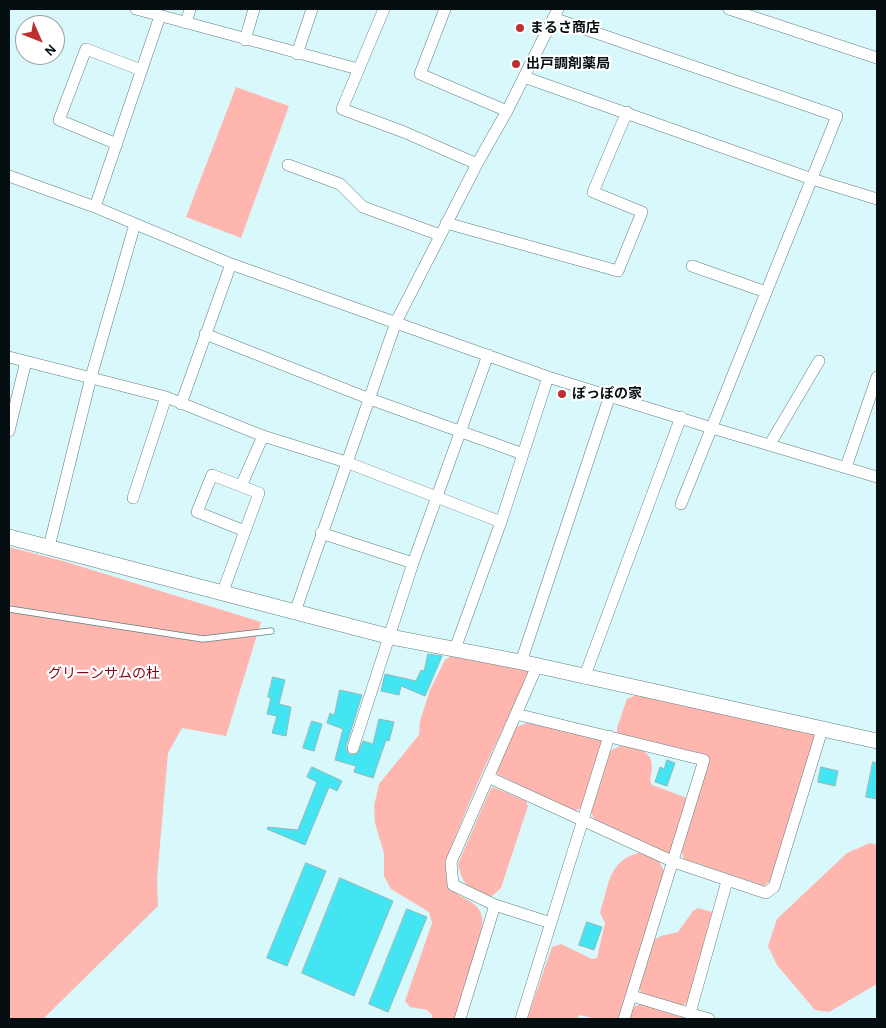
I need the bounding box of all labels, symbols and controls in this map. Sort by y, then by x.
north arrow [15,15,65,65]
place label: まるさ商店 [530,20,600,36]
marker: まるさ商店 [514,22,526,34]
text: N [42,41,58,58]
place label: 出戸調剤薬局 [526,56,610,72]
marker: 出戸調剤薬局 [510,58,522,70]
place label: ぽっぽの家 [572,386,642,402]
marker: ぽっぽの家 [556,388,568,400]
park label: グリーンサムの杜 [48,666,160,682]

